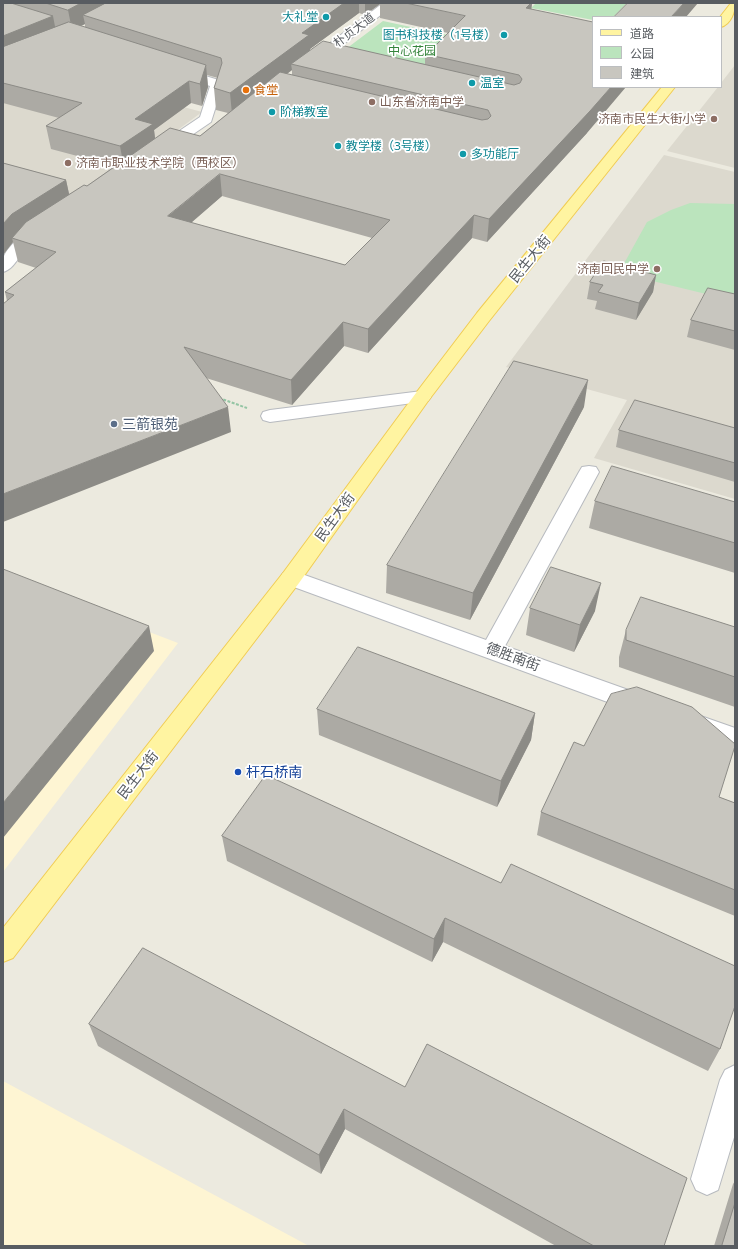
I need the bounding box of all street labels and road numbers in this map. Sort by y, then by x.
street label: 朴贞大道 [330,10,378,50]
street label: 民生大街 [506,232,554,286]
street label: 民生大街 [312,489,358,545]
street label: 德胜南街 [484,640,542,674]
street label: 民生大街 [114,748,162,802]

